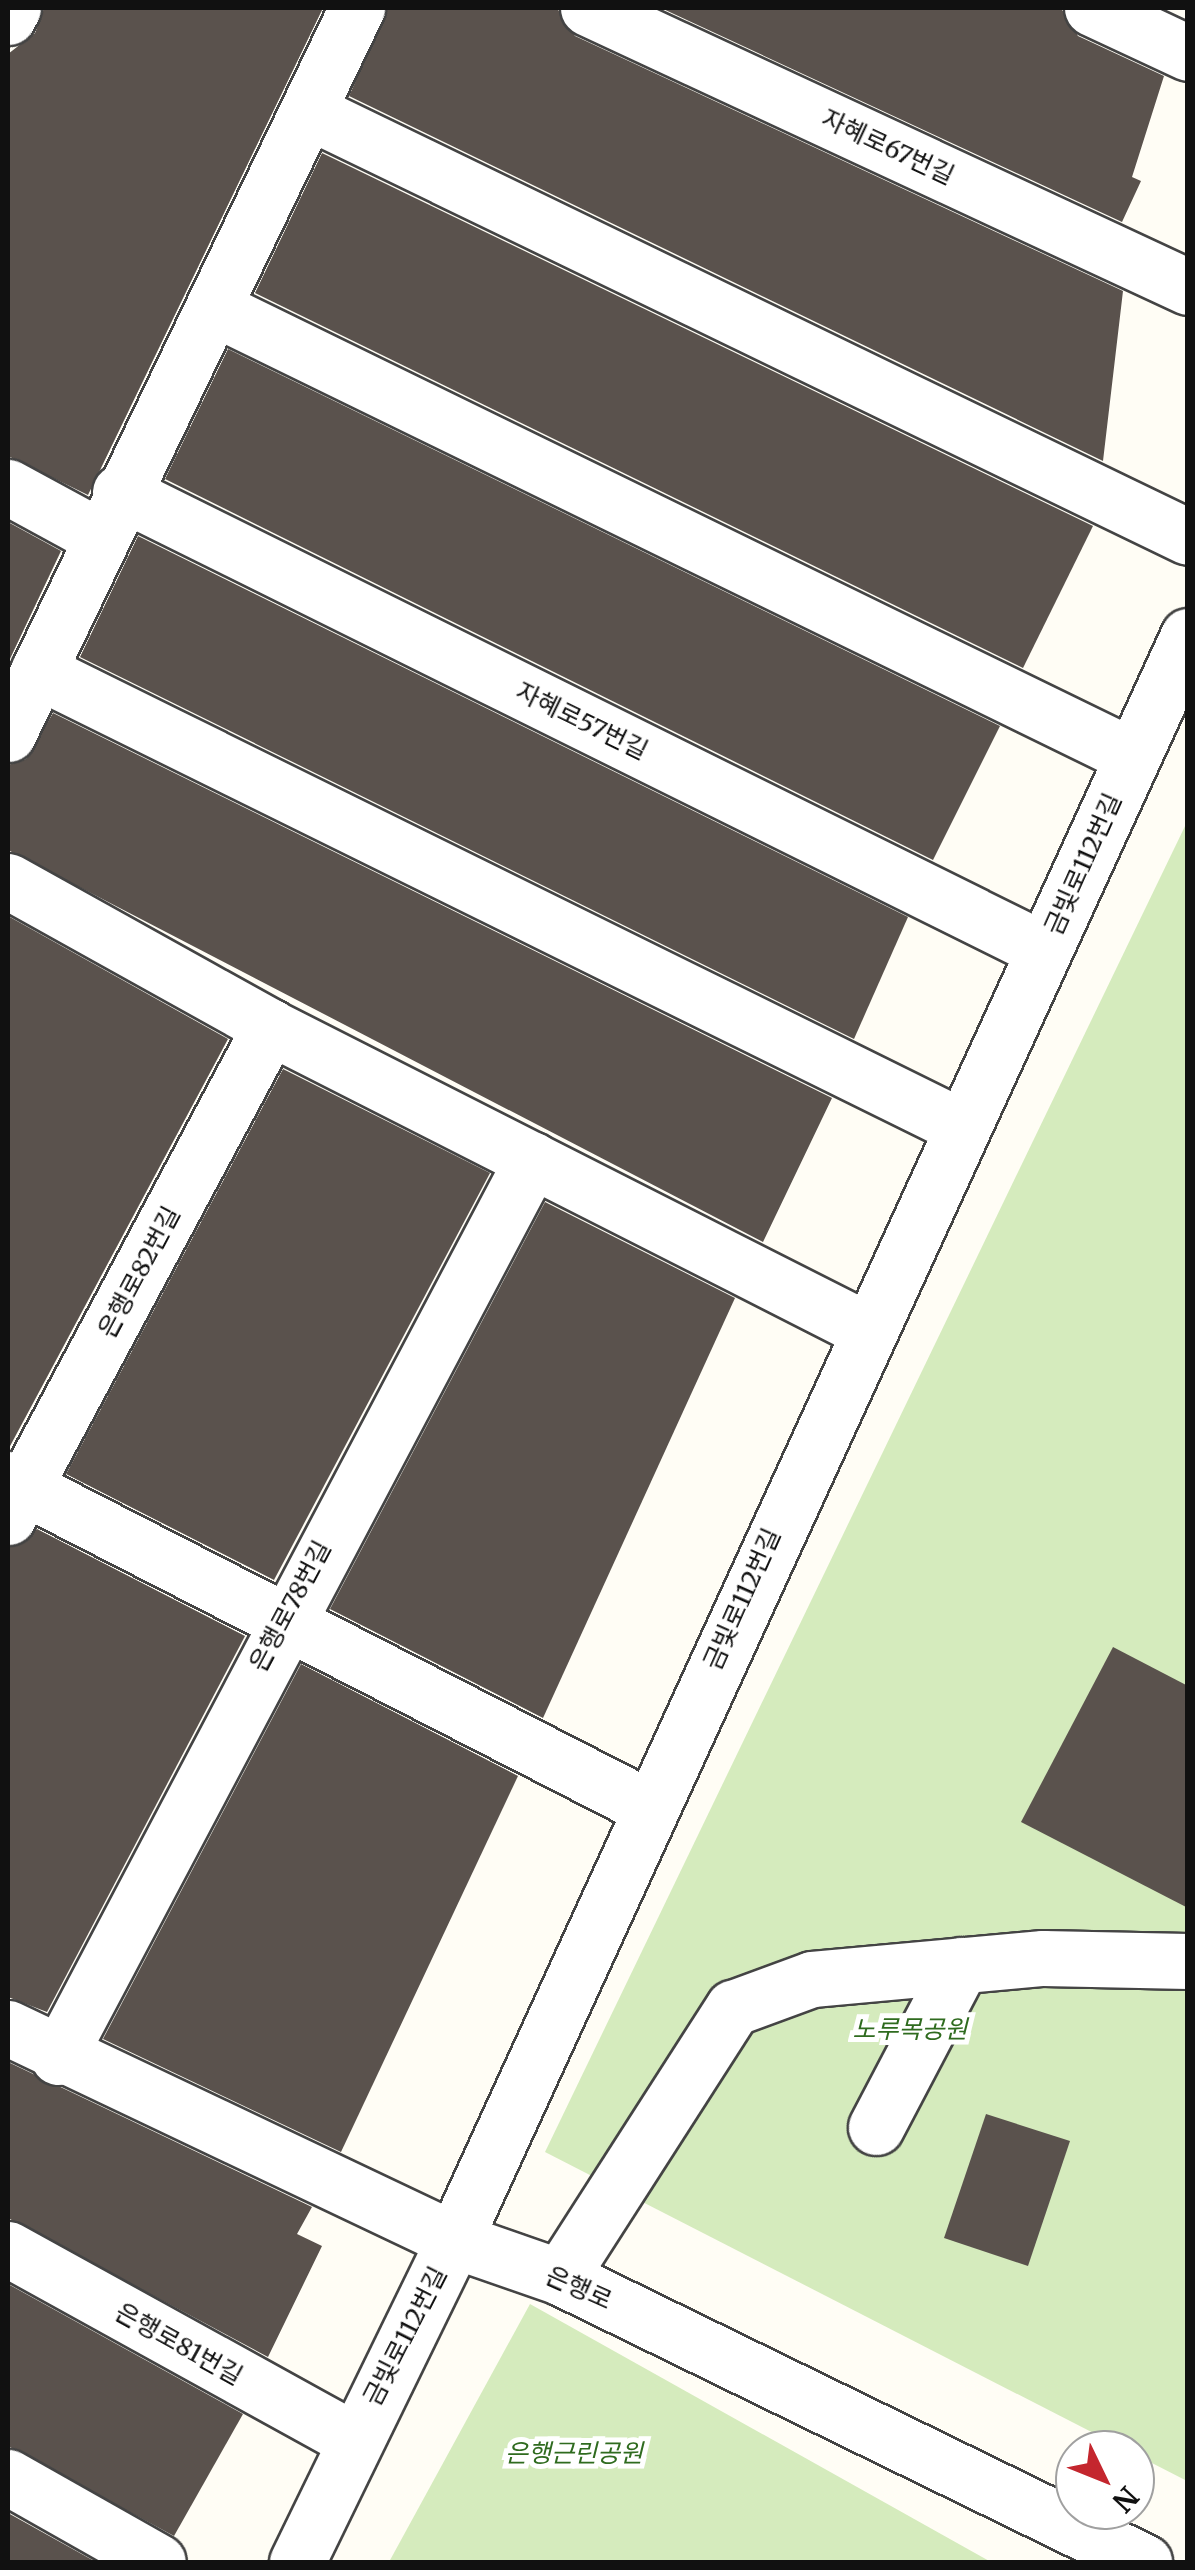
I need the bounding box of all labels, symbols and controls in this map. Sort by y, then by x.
street label: 자혜로67번길 [817,103,959,191]
street label: 자혜로57번길 [511,676,653,766]
street label: 금빛로112번길 [1039,789,1127,939]
street label: 은행로82번길 [92,1201,186,1343]
street label: 금빛로112번길 [698,1524,786,1674]
street label: 은행로78번길 [243,1536,337,1676]
park label: 노루목공원 [853,2014,967,2044]
street label: 은행로 [541,2260,617,2316]
street label: 금빛로112번길 [357,2262,453,2410]
street label: 은행로81번길 [110,2297,248,2391]
north arrow [1055,2430,1155,2530]
park label: 은행근린공원 [505,2438,643,2468]
text: N [1105,2479,1146,2519]

